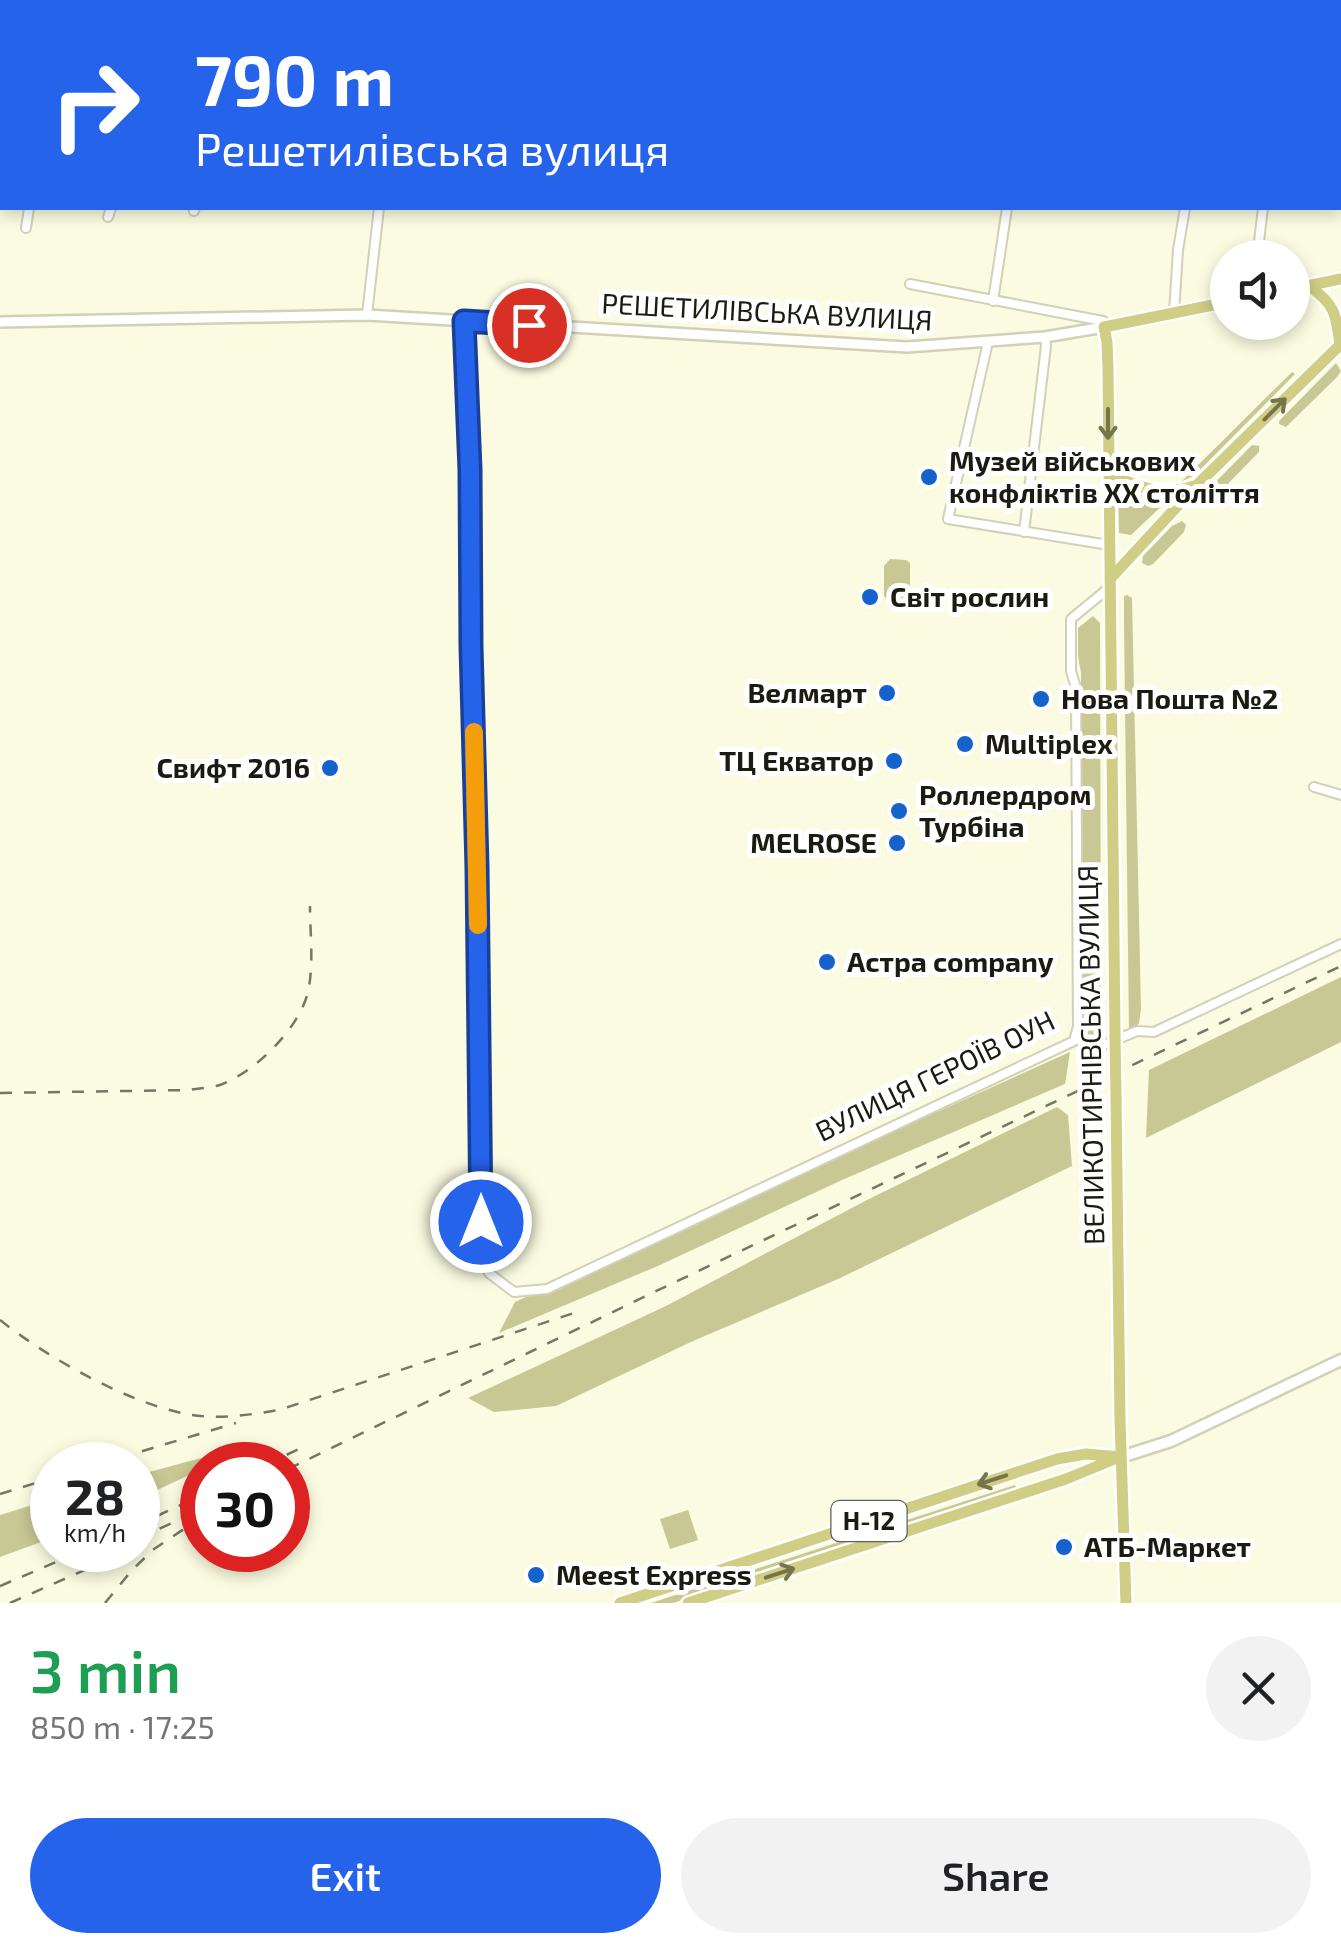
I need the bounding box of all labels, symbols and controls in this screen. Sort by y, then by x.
text: 790 m [195,36,394,120]
icon: right [30,40,160,170]
text: Решетилівська вулиця [195,121,670,175]
map controls [1210,240,1310,340]
button: sound [1210,240,1310,340]
pin [487,283,572,368]
street label: РЕШЕТИЛІВСЬКА ВУЛИЦЯ [601,285,933,337]
icon: arrive [502,298,557,353]
one-way arrow [1263,397,1287,421]
one-way arrow [1098,406,1118,439]
place label: Музей військових конфліктів ХХ століття [949,443,1260,509]
marker: Музей військових конфліктів ХХ століття [918,466,940,488]
place label: Світ рослин [890,579,1049,613]
marker: Світ рослин [859,586,881,608]
place label: Велмарт [747,675,867,709]
place label: Нова Пошта №2 [1061,681,1278,715]
marker: Велмарт [876,682,898,704]
marker: Нова Пошта №2 [1030,688,1052,710]
place label: Multiplex [985,726,1113,760]
marker: Multiplex [954,733,976,755]
place label: ТЦ Екватор [719,743,874,777]
place label: Свифт 2016 [156,750,310,784]
marker: ТЦ Екватор [883,750,905,772]
marker: Свифт 2016 [319,757,341,779]
place label: Роллердром Турбіна [919,777,1092,843]
marker: Роллердром Турбіна [888,800,910,822]
place label: MELROSE [750,825,877,859]
marker: MELROSE [886,832,908,854]
street label: ВЕЛИКОТИРНІВСЬКА ВУЛИЦЯ [1070,865,1110,1245]
place label: Астра company [847,944,1054,978]
marker: Астра company [816,951,838,973]
street label: ВУЛИЦЯ ГЕРОЇВ ОУН [810,1002,1060,1148]
position arrow [429,1170,533,1274]
speed limit sign: 30 [180,1442,310,1572]
text: 28 [65,1465,125,1525]
one-way arrow [977,1472,1009,1490]
road number: Н-12 [832,1501,906,1541]
text: km/h [64,1517,126,1547]
place label: АТБ-Маркет [1084,1529,1251,1563]
marker: АТБ-Маркет [1053,1536,1075,1558]
place label: Meest Express [556,1557,752,1591]
one-way arrow [764,1563,796,1581]
marker: Meest Express [525,1564,547,1586]
text: 3 min [30,1633,181,1705]
button: close [1206,1636,1311,1741]
text: 850 m · 17:25 [30,1707,215,1745]
button: Exit [30,1818,661,1933]
button: Share [681,1818,1311,1933]

